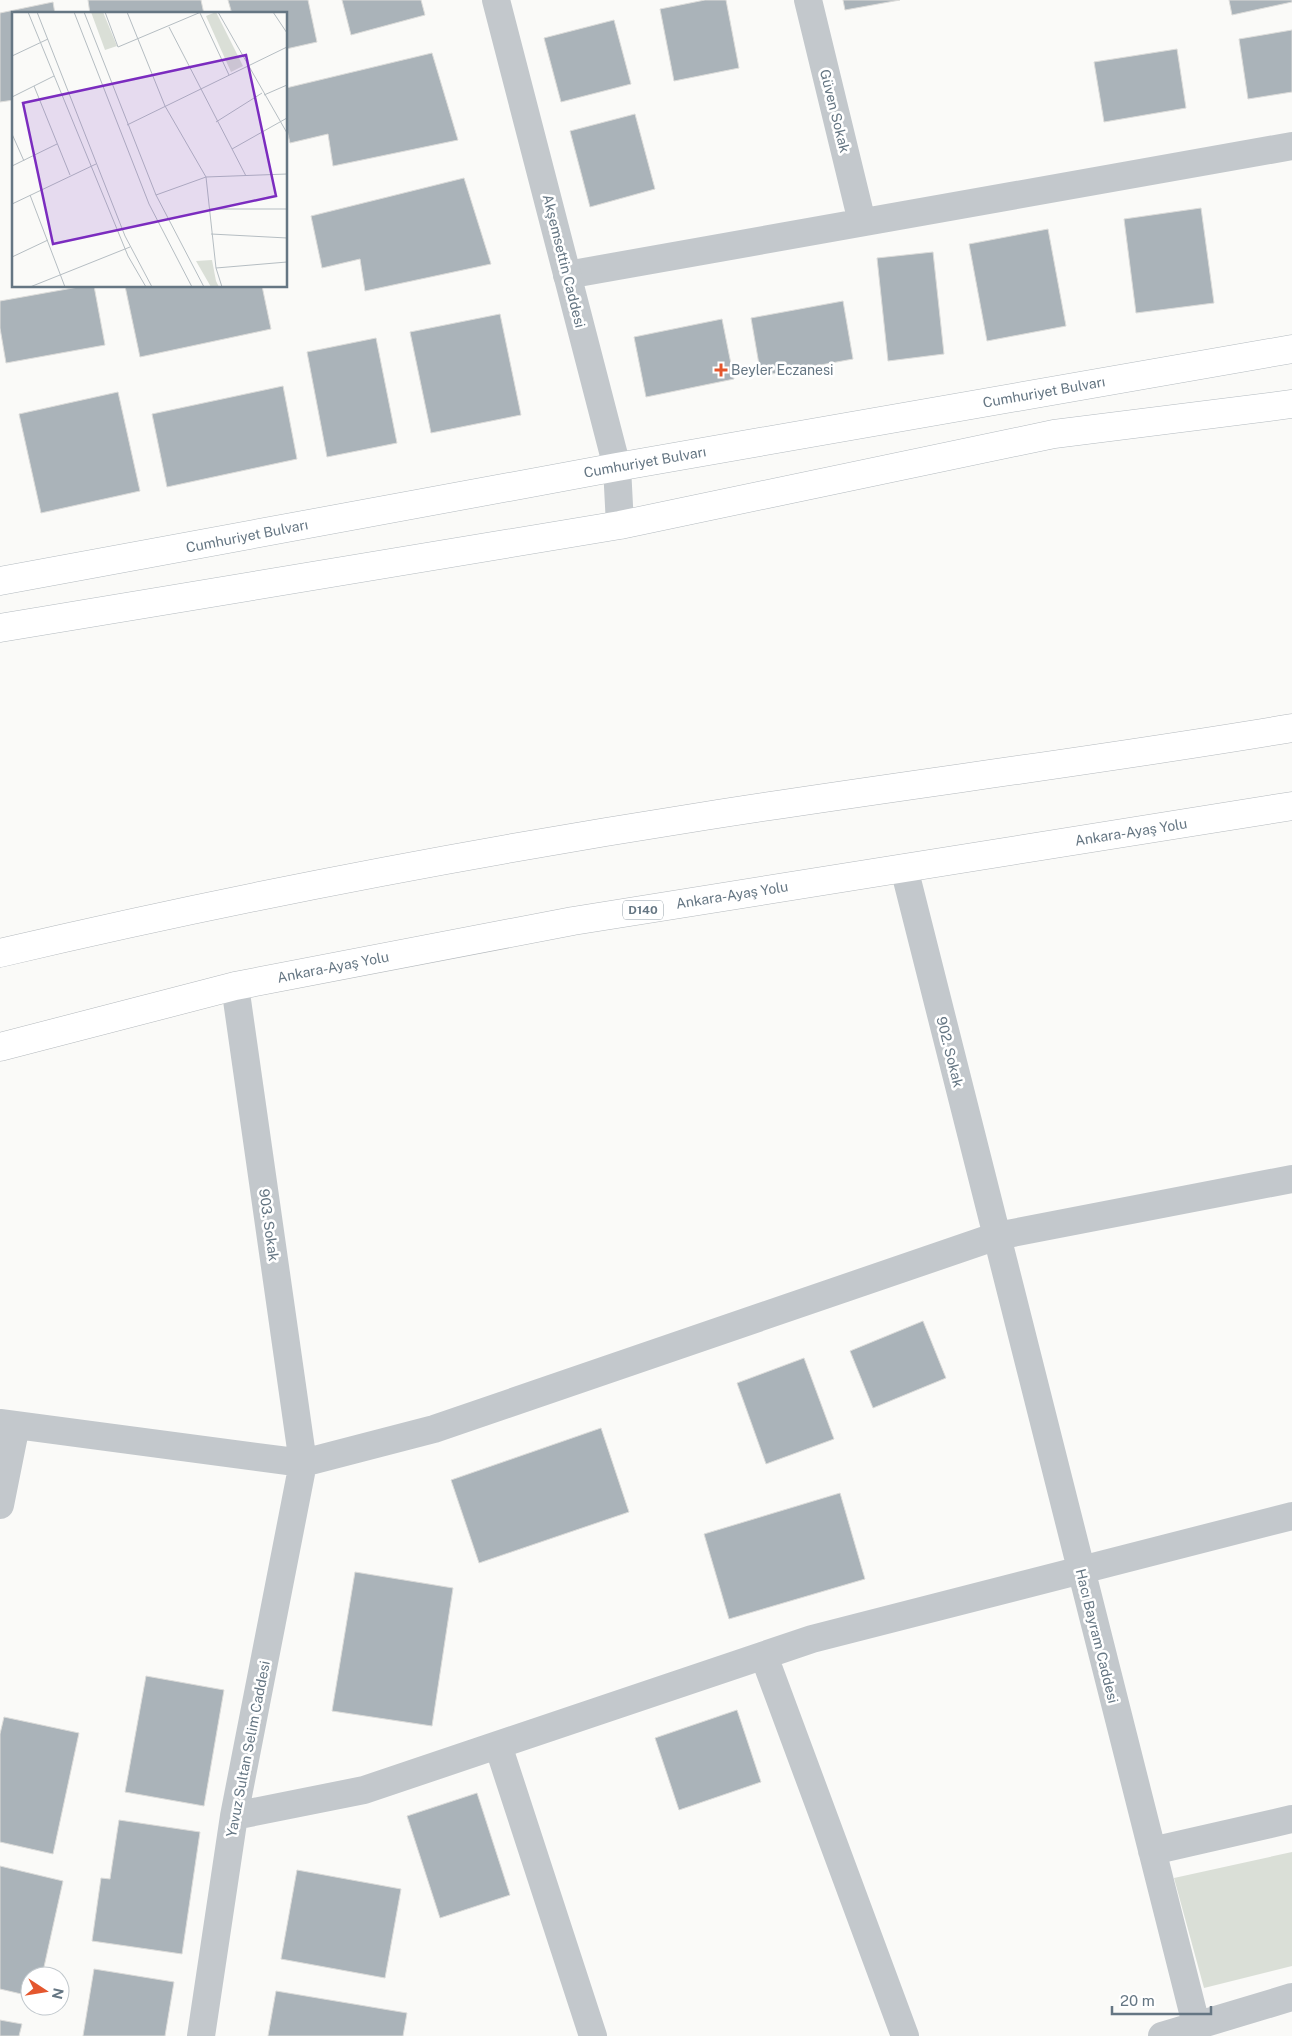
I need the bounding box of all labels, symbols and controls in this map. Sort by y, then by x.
inset map [12,12,288,288]
street label: Güven Sokak [817,68,853,154]
street label: Akşemsettin Caddesi [540,193,588,329]
place label: Beyler Eczanesi [731,362,834,378]
marker: Beyler Eczanesi [715,364,727,376]
street label: Cumhuriyet Bulvarı [982,373,1106,411]
street label: Cumhuriyet Bulvarı [583,443,707,481]
street label: Cumhuriyet Bulvarı [185,516,309,556]
street label: Ankara-Ayaş Yolu [1074,815,1188,849]
street label: Ankara-Ayaş Yolu [675,878,789,912]
road number: D140 [623,900,663,920]
street label: Ankara-Ayaş Yolu [276,948,390,986]
street label: 902. Sokak [933,1015,967,1089]
street label: 903. Sokak [256,1188,282,1262]
street label: Hacı Bayram Caddesi [1073,1567,1121,1705]
street label: Yavuz Sultan Selim Caddesi [223,1659,273,1839]
north arrow [20,1966,70,2016]
scale bar [1112,1984,1211,2016]
text: N [49,1987,67,2001]
text: 20 m [1120,1992,1155,2009]

